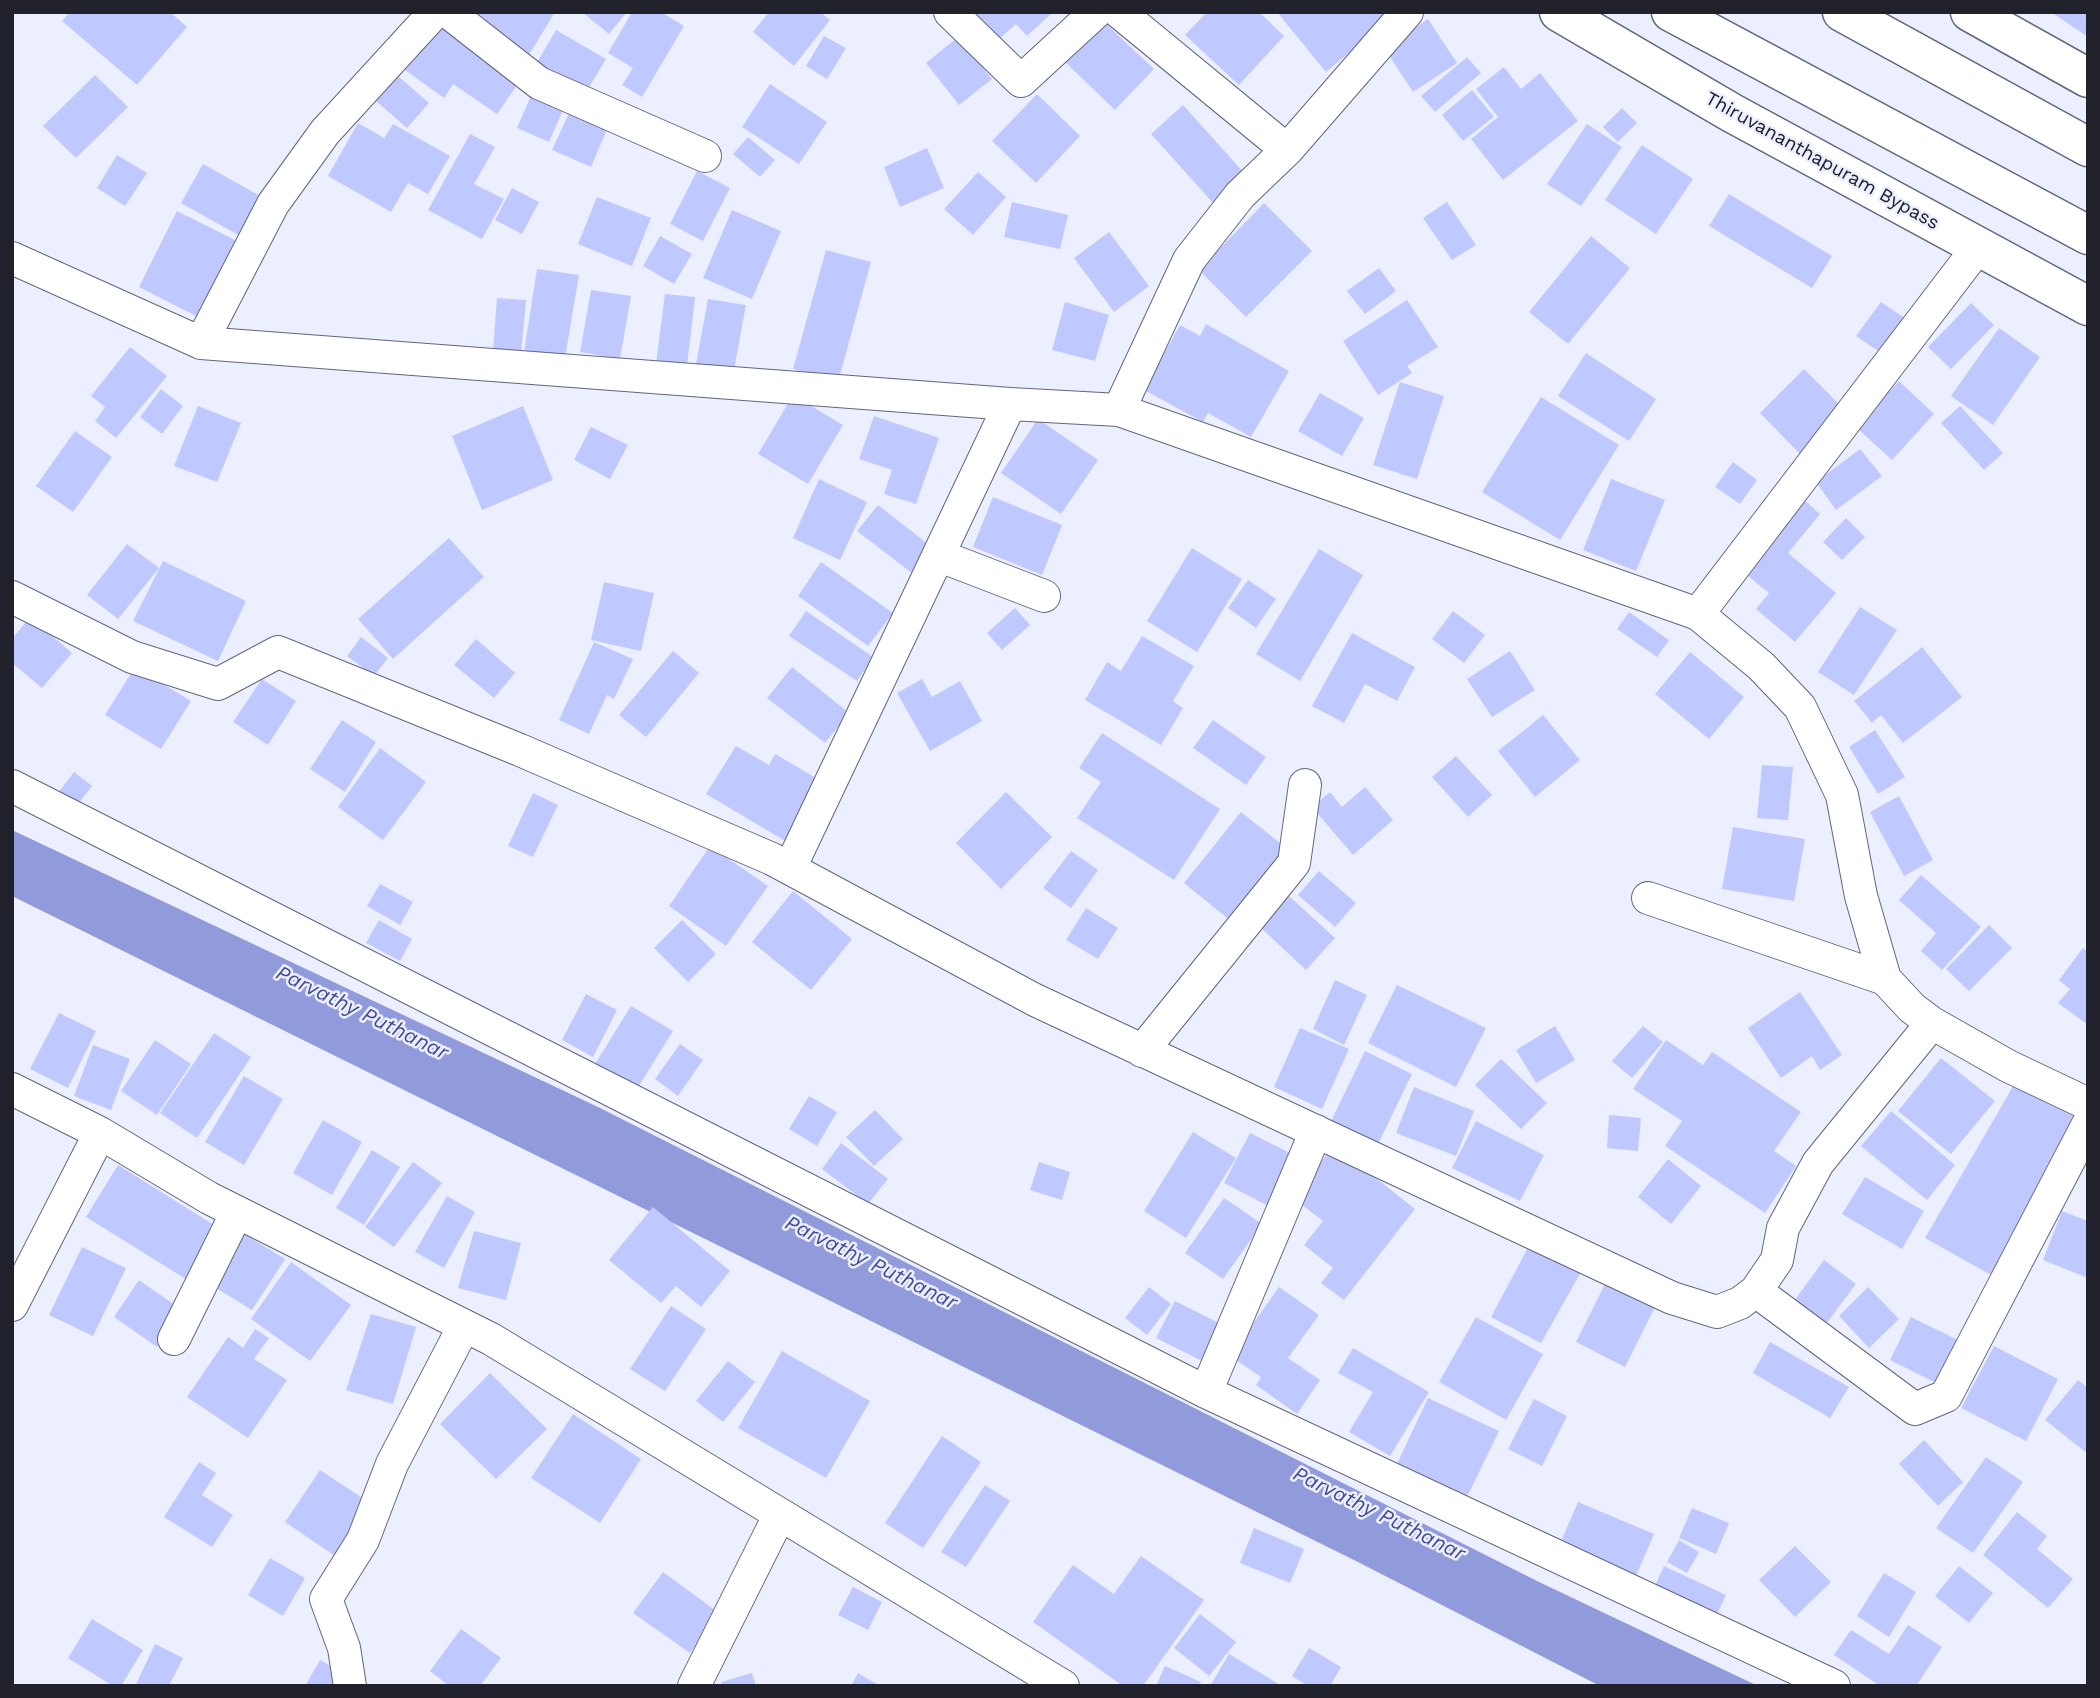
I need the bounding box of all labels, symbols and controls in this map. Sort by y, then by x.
street label: Thiruvananthapuram Bypass [1701,87,1943,235]
water label: Parvathy Puthanar [272,960,452,1066]
water label: Parvathy Puthanar [781,1210,961,1316]
water label: Parvathy Puthanar [1289,1461,1469,1567]

